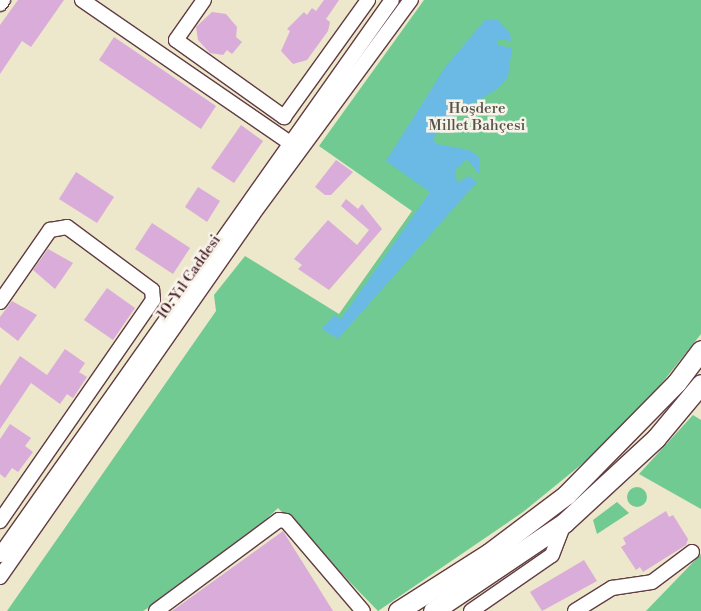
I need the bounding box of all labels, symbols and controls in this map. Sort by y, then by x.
park label: Hoşdere Millet Bahçesi [429,99,525,134]
street label: 10. Yıl Caddesi [153,231,225,323]

